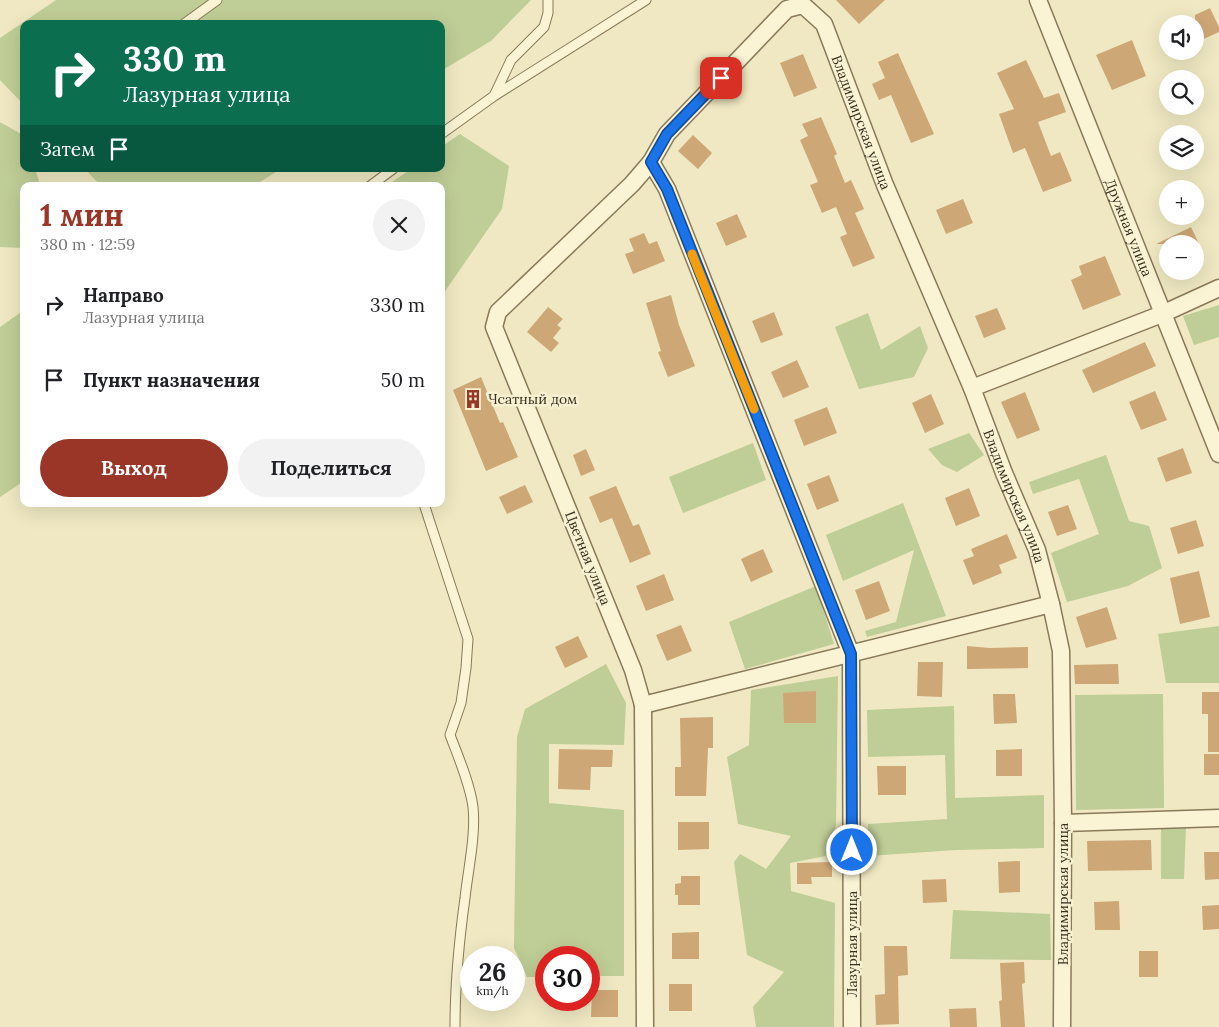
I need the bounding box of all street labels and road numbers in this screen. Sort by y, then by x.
street label: Владимирская улица [828,52,895,193]
street label: Дружная улица [1101,176,1156,279]
street label: Владимирская улица [979,427,1049,565]
street label: Цветная улица [561,508,615,608]
street label: Владимирская улица [1054,823,1072,965]
street label: Лазурная улица [843,891,861,997]

